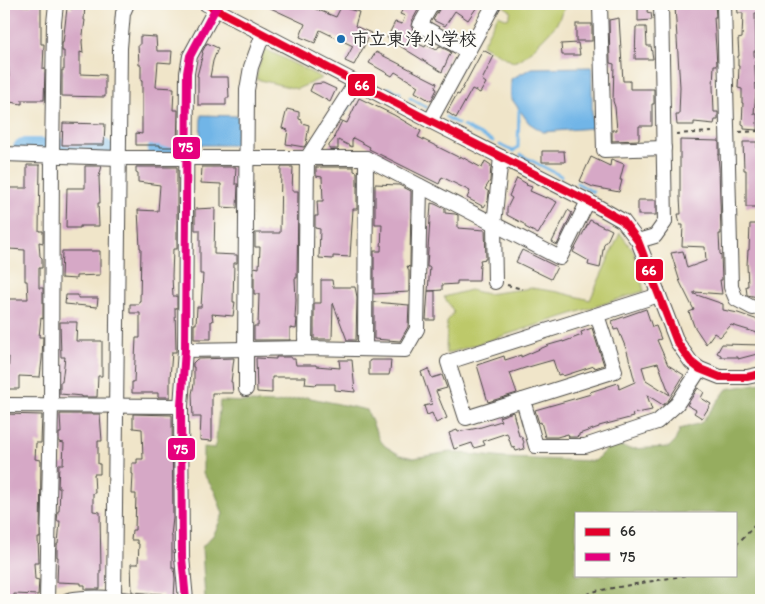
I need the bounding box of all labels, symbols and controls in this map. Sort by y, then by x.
place label: 市立東浄小学校 [351,28,477,50]
marker: 市立東浄小学校 [335,33,347,45]
line badge: 66 [347,73,376,97]
text: 66 [355,77,370,94]
line badge: 75 [172,136,201,160]
text: 75 [178,139,194,156]
line badge: 66 [635,258,664,282]
text: 66 [642,262,657,279]
line badge: 75 [167,437,196,461]
text: 75 [173,441,189,458]
legend [575,512,738,576]
text: 66 [620,522,636,540]
text: 75 [620,548,635,566]

